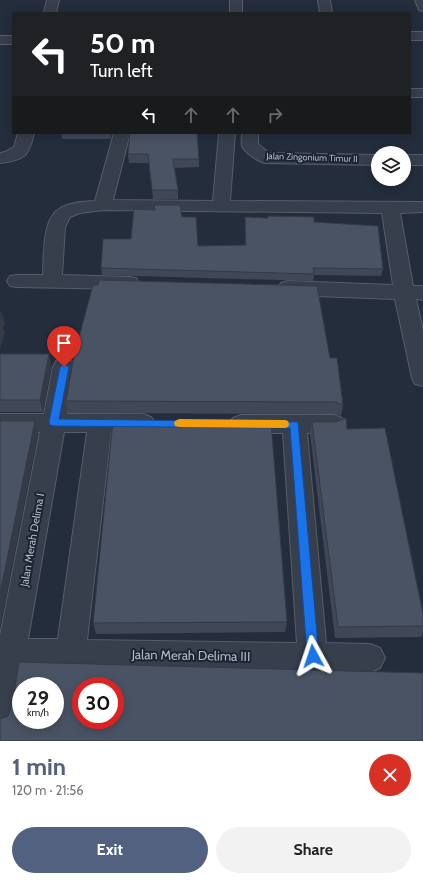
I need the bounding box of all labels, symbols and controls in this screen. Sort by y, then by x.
text: 50 m [90,26,155,60]
icon: left [24,28,76,80]
text: Turn left [90,60,153,82]
icon: left [138,104,160,126]
icon: ahead [180,104,202,126]
icon: ahead [222,104,244,126]
icon: right [264,104,286,126]
map controls [371,146,411,186]
button: layers [371,146,411,186]
street label: Jalan Zingonium Timur II [265,150,358,164]
pin [47,326,81,367]
icon: arrive [53,332,75,354]
street label: Jalan Merah Delima I [17,492,47,589]
position arrow [292,635,334,677]
street label: Jalan Merah Delima III [131,646,250,664]
speed limit sign: 30 [72,677,124,729]
text: 29 [27,686,49,710]
text: km/h [27,706,49,719]
text: 1 min [12,752,66,781]
button: close [369,754,411,796]
text: 120 m · 21:56 [12,782,84,798]
button: Exit [12,827,208,873]
button: Share [216,827,411,873]

